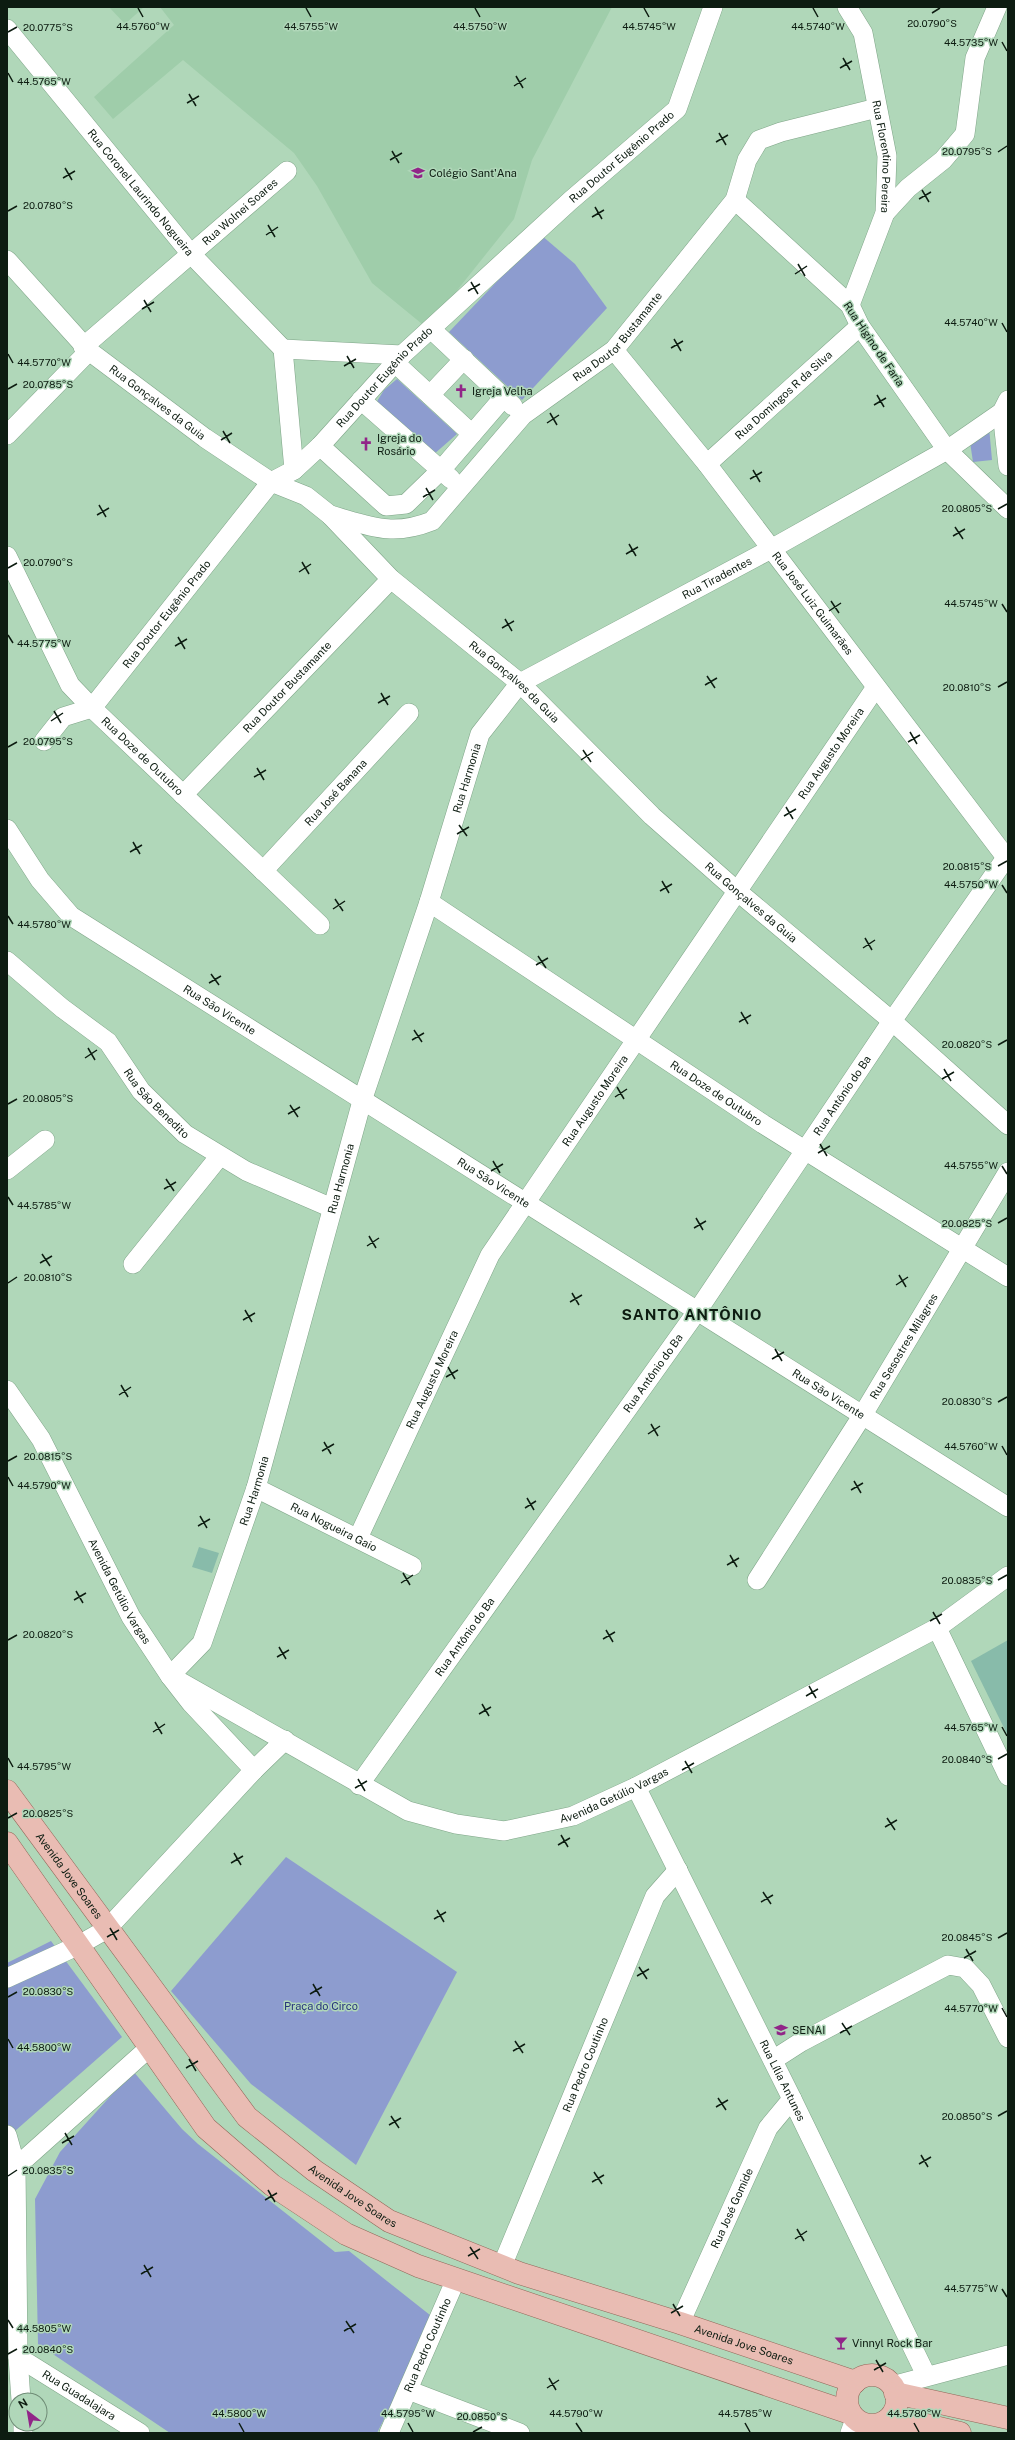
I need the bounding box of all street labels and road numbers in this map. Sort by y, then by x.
street label: Rua Florentino Pereira [870,99,893,213]
street label: Rua Doutor Eugênio Prado [567,108,676,205]
street label: Rua Coronel Laurindo Nogueira [85,127,196,258]
street label: Rua Wolnei Soares [200,176,280,247]
street label: Rua Doutor Bustamante [570,290,664,383]
street label: Rua Higino de Faria [841,299,907,389]
street label: Rua Doutor Eugênio Prado [334,324,435,430]
street label: Rua Domingos R da Silva [733,348,834,442]
street label: Rua Gonçalves da Guia [107,362,208,442]
street label: Rua José Luiz Guimarães [770,549,856,657]
street label: Rua Tiradentes [680,554,754,601]
street label: Rua Doutor Eugênio Prado [120,558,213,670]
street label: Rua Gonçalves da Guia [467,638,562,725]
street label: Rua Doutor Bustamante [240,639,334,735]
street label: Rua Augusto Moreira [796,705,866,801]
street label: Rua Doze de Outubro [99,714,186,798]
street label: Rua Harmonia [450,742,483,814]
street label: Rua José Banana [302,757,369,828]
street label: Rua Gonçalves da Guia [703,860,799,945]
street label: Rua São Vicente [181,982,258,1037]
street label: Rua Augusto Moreira [560,1053,630,1148]
street label: Rua Antônio do Ba [811,1053,873,1138]
street label: Rua Doze de Outubro [668,1058,765,1128]
street label: Rua São Benedito [121,1066,191,1141]
street label: Rua Harmonia [325,1142,356,1215]
street label: Rua São Vicente [455,1155,532,1210]
street label: Rua Sesostres Milagres [868,1291,940,1401]
street label: Rua Augusto Moreira [404,1328,460,1431]
street label: Rua Antônio do Ba [621,1332,685,1415]
street label: Rua São Vicente [790,1367,867,1421]
street label: Rua Harmonia [237,1455,270,1527]
street label: Rua Nogueira Gaio [289,1500,379,1554]
street label: Avenida Getúlio Vargas [86,1537,153,1646]
street label: Rua Antônio do Ba [433,1595,497,1678]
street label: Avenida Getúlio Vargas [559,1765,670,1825]
street label: Avenida Jove Soares [34,1830,105,1921]
street label: Rua Pedro Coutinho [560,2015,610,2114]
street label: Rua Lília Antunes [757,2038,808,2123]
street label: Avenida Jove Soares [306,2162,399,2230]
street label: Rua José Gomide [709,2166,755,2250]
street label: Rua Pedro Coutinho [402,2296,453,2394]
street label: Avenida Jove Soares [693,2322,795,2367]
street label: Rua Guadalajara [40,2368,118,2422]

